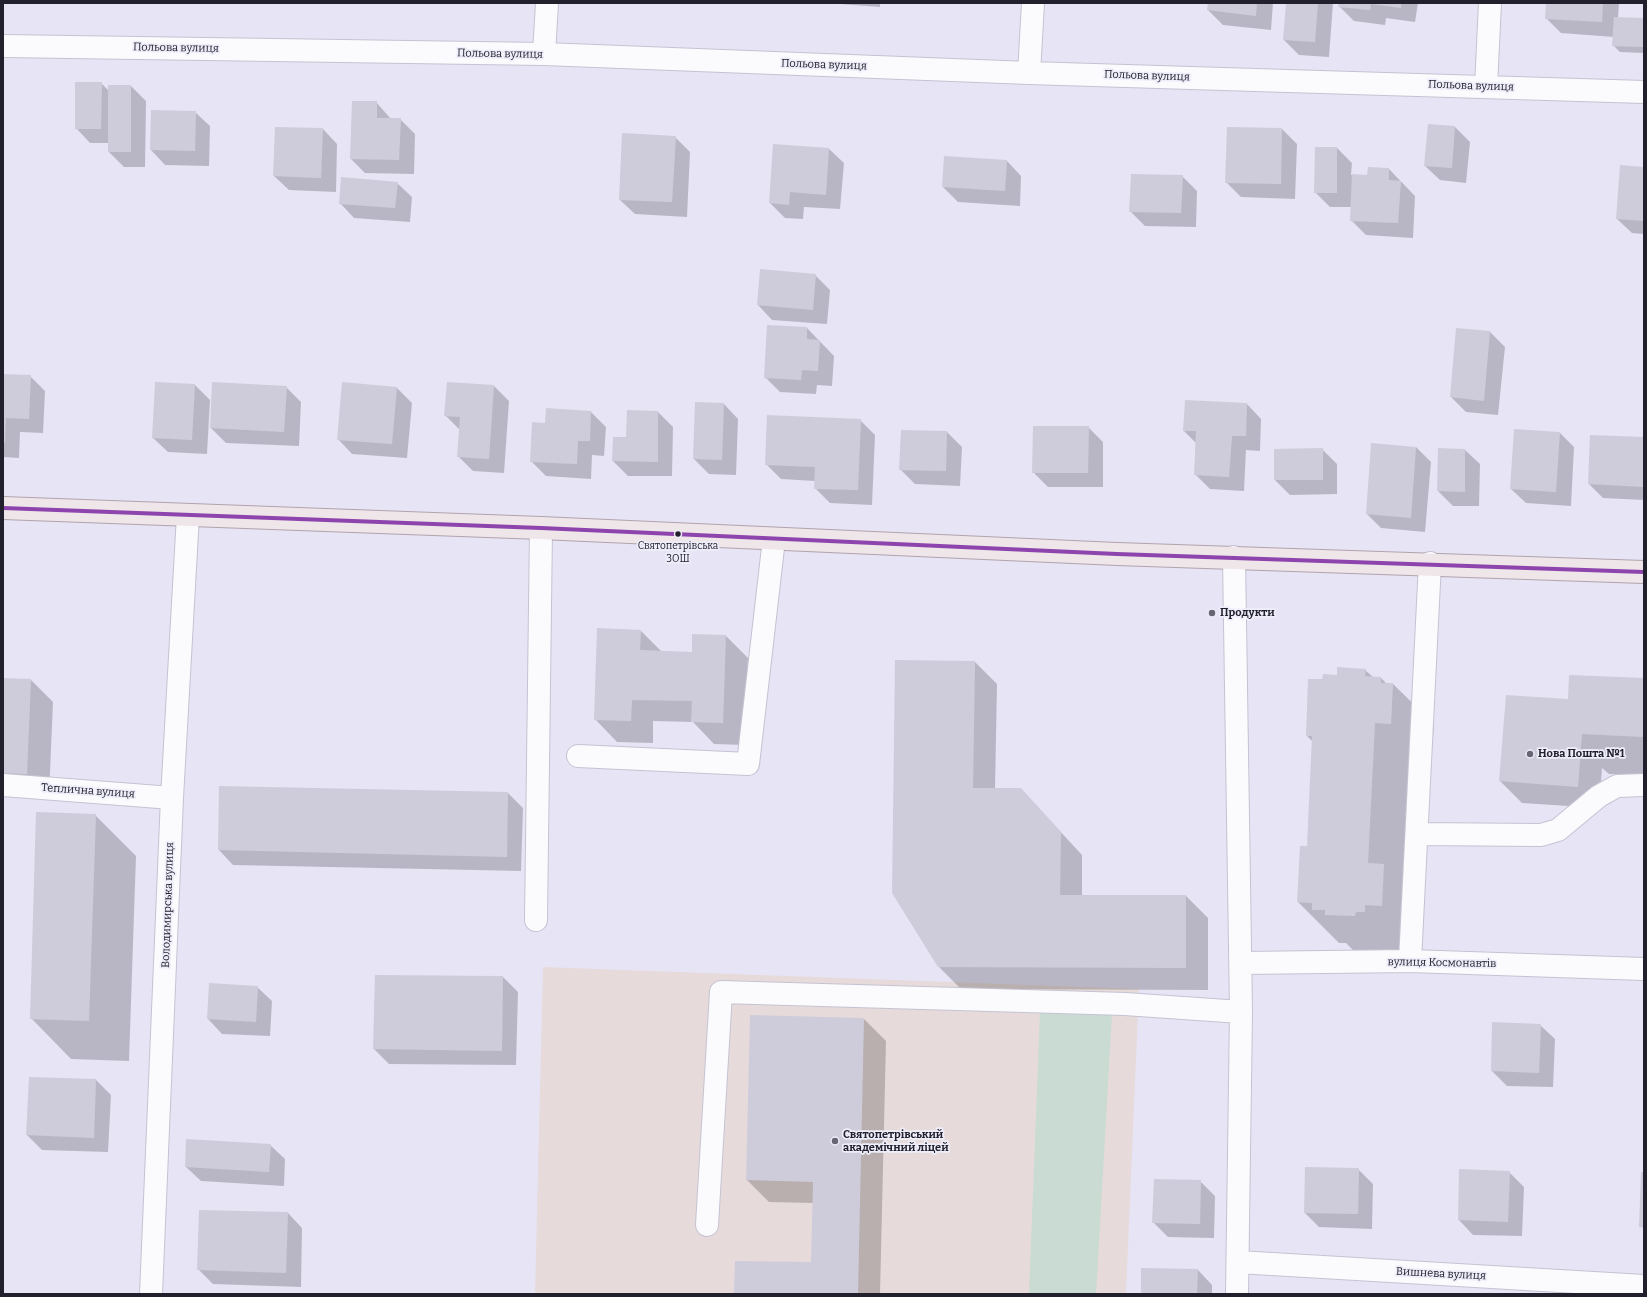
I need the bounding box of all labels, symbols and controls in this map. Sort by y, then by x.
street label: Польова вулиця [133,41,219,55]
street label: Польова вулиця [457,47,543,61]
street label: Польова вулиця [781,57,867,73]
street label: Польова вулиця [1104,68,1190,84]
street label: Польова вулиця [1428,78,1514,94]
marker: Святопетрівська ЗОШ [673,529,683,539]
place label: Святопетрівська ЗОШ [638,540,718,564]
place label: Продукти [1220,606,1275,620]
marker: Продукти [1207,608,1217,618]
place label: Нова Пошта №1 [1538,747,1625,761]
marker: Нова Пошта №1 [1525,749,1535,759]
street label: Теплична вулиця [41,781,135,801]
street label: Володимирська вулиця [159,842,177,968]
street label: вулиця Космонавтів [1388,955,1496,971]
place label: Святопетрівський академічний ліцей [843,1128,949,1154]
marker: Святопетрівський академічний ліцей [830,1136,840,1146]
street label: Вишнева вулиця [1396,1265,1486,1283]

